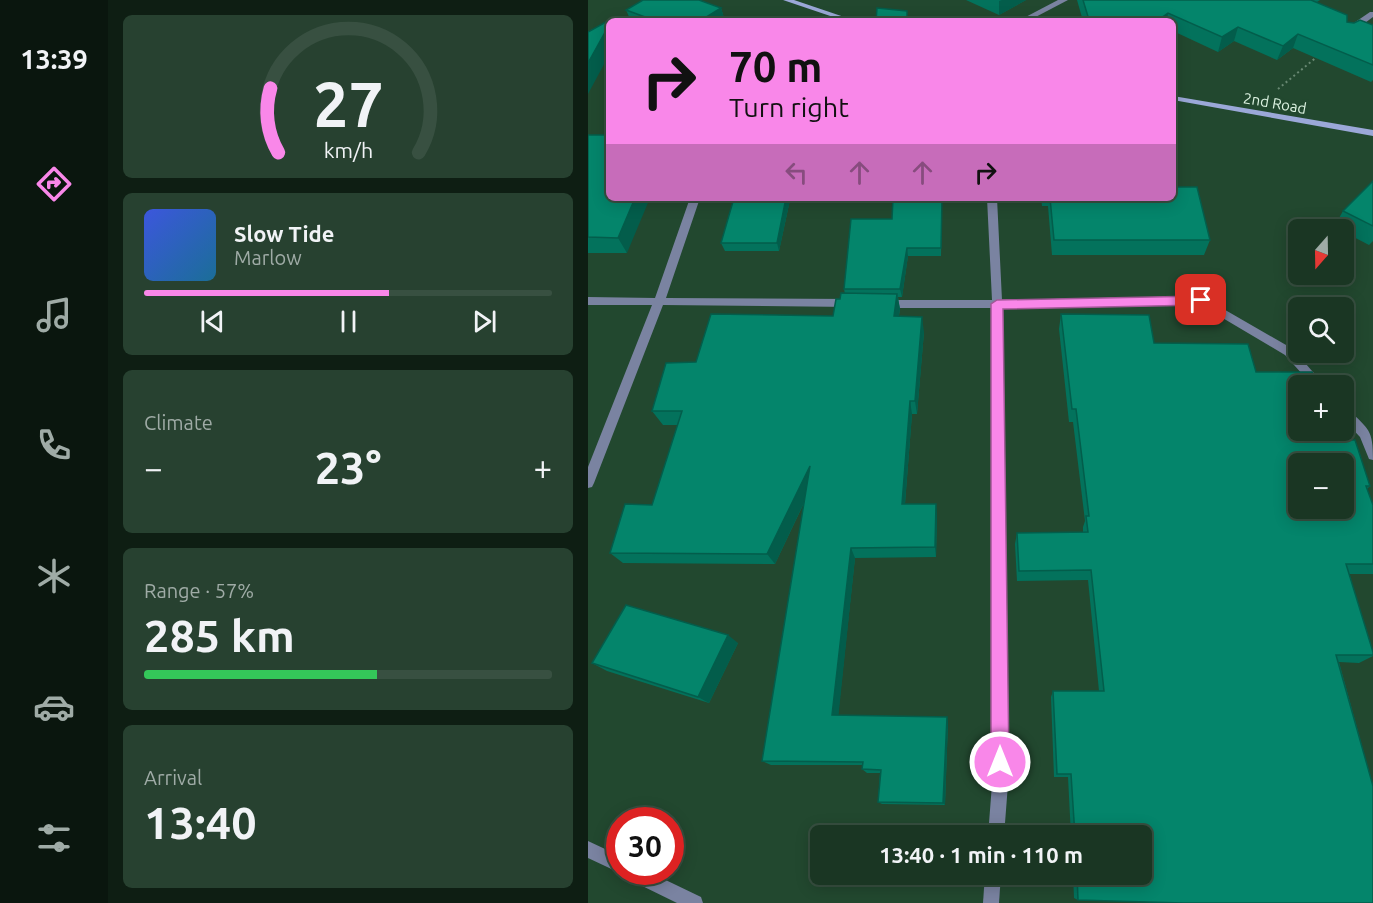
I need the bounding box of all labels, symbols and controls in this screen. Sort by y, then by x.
icon: right [630,42,708,120]
text: 70 m [729,43,823,90]
text: 13:39 [20,44,88,74]
text: 27 [313,69,383,139]
street label: 2nd Road [1242,89,1308,117]
text: Turn right [729,92,849,122]
text: km/h [323,139,373,163]
icon: left [780,156,813,189]
icon: ahead [843,156,876,189]
icon: ahead [906,156,939,189]
icon: right [969,156,1002,189]
icon: directions [33,163,75,205]
north arrow [1288,219,1354,285]
map controls [1288,219,1354,519]
text: Slow Tide [234,221,334,246]
text: Marlow [234,246,302,269]
pin [1175,274,1226,325]
icon: arrive [1184,283,1217,316]
icon: music [33,294,75,336]
button: search [1288,297,1354,363]
icon: previous [196,305,229,338]
icon: pause [332,305,365,338]
icon: next [468,305,501,338]
button: + [1288,375,1354,441]
text: Climate [144,411,213,434]
icon: phone [33,424,75,466]
text: 23° [315,442,381,493]
text: − [144,449,163,486]
text: + [533,449,552,486]
button: − [1288,453,1354,519]
icon: climate [33,555,75,597]
text: Range · 57% [144,579,254,602]
text: 285 km [144,610,295,661]
icon: car [33,686,75,728]
position arrow [968,730,1032,794]
text: Arrival [144,766,202,789]
text: 13:40 [144,797,257,848]
speed limit sign: 30 [606,807,684,885]
icon: filters [33,817,75,859]
text: 13:40 · 1 min · 110 m [879,842,1083,867]

